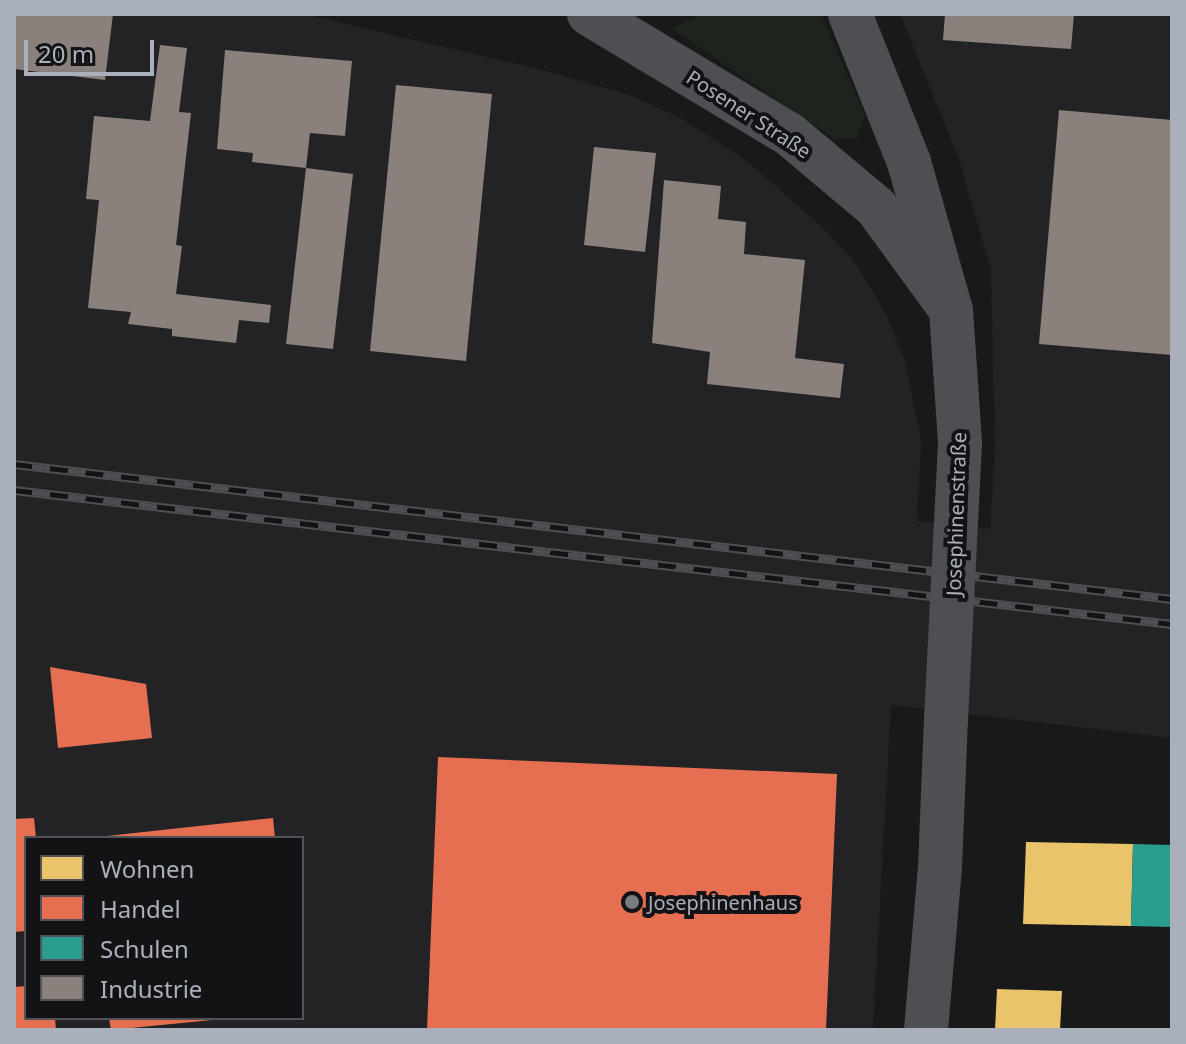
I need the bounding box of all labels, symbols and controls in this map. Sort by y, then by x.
scale bar [28,24,158,74]
text: 20 m [38,37,94,70]
street label: Posener Straße [682,65,816,163]
street label: Josephinenstraße [941,432,971,596]
legend [24,836,304,1020]
text: Wohnen [100,852,194,885]
place label: Josephinenhaus [648,890,798,914]
text: Handel [100,892,181,925]
marker: Josephinenhaus [623,893,641,911]
text: Schulen [100,932,189,965]
text: Industrie [100,972,202,1005]

